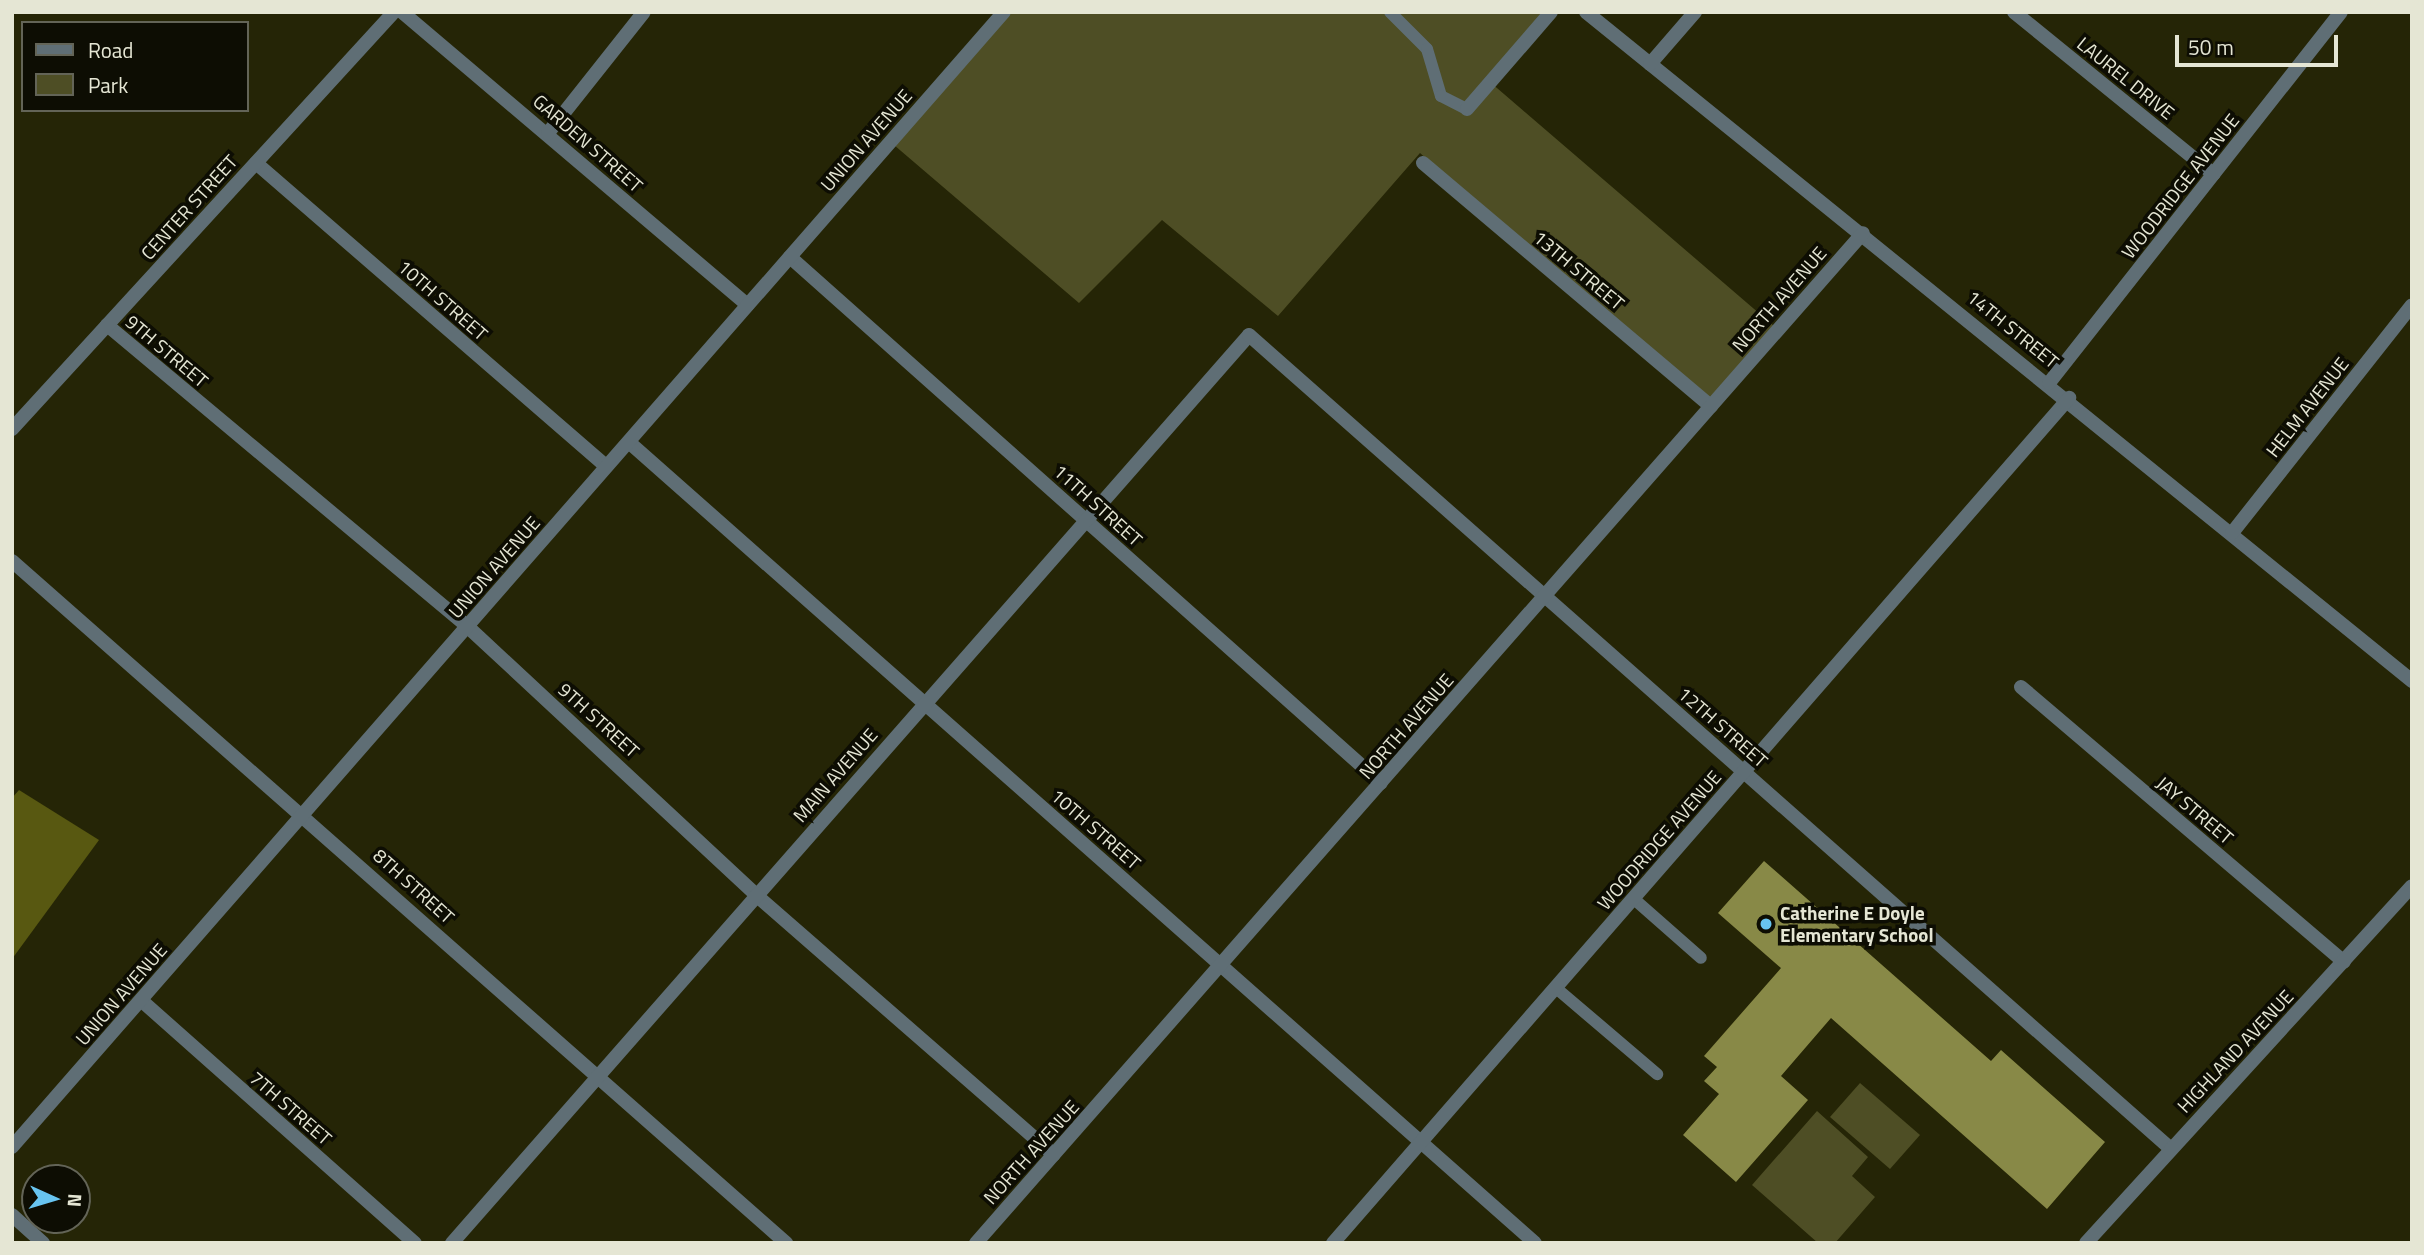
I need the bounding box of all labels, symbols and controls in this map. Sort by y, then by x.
legend [21,21,248,112]
scale bar [2179,21,2342,65]
text: 50 m [2188,31,2234,63]
street label: LAUREL DRIVE [2073,32,2179,124]
text: Road [88,34,133,66]
text: Park [88,69,128,101]
street label: UNION AVENUE [816,84,916,196]
street label: GARDEN STREET [529,89,647,197]
street label: WOODRIDGE AVENUE [2116,109,2244,263]
street label: CENTER STREET [136,150,242,264]
street label: 13TH STREET [1529,226,1629,314]
street label: NORTH AVENUE [1727,242,1831,356]
street label: 10TH STREET [394,255,492,345]
street label: 14TH STREET [1963,285,2063,373]
street label: 9TH STREET [121,310,213,392]
street label: HELM AVENUE [2261,352,2353,462]
street label: 11TH STREET [1049,459,1147,551]
street label: UNION AVENUE [444,511,544,623]
street label: NORTH AVENUE [1354,669,1458,783]
street label: 9TH STREET [554,678,644,762]
street label: 12TH STREET [1674,682,1772,772]
street label: MAIN AVENUE [788,723,882,827]
street label: WOODRIDGE AVENUE [1592,766,1726,914]
street label: JAY STREET [2152,771,2238,849]
street label: 10TH STREET [1047,784,1145,874]
street label: 8TH STREET [369,844,459,928]
place label: Catherine E Doyle Elementary School [1780,902,1934,946]
marker: Catherine E Doyle Elementary School [1758,916,1774,932]
street label: UNION AVENUE [71,938,171,1050]
street label: HIGHLAND AVENUE [2172,985,2298,1117]
street label: 7TH STREET [246,1066,336,1150]
street label: NORTH AVENUE [978,1095,1084,1209]
north arrow [21,1164,91,1234]
text: N [61,1193,90,1208]

